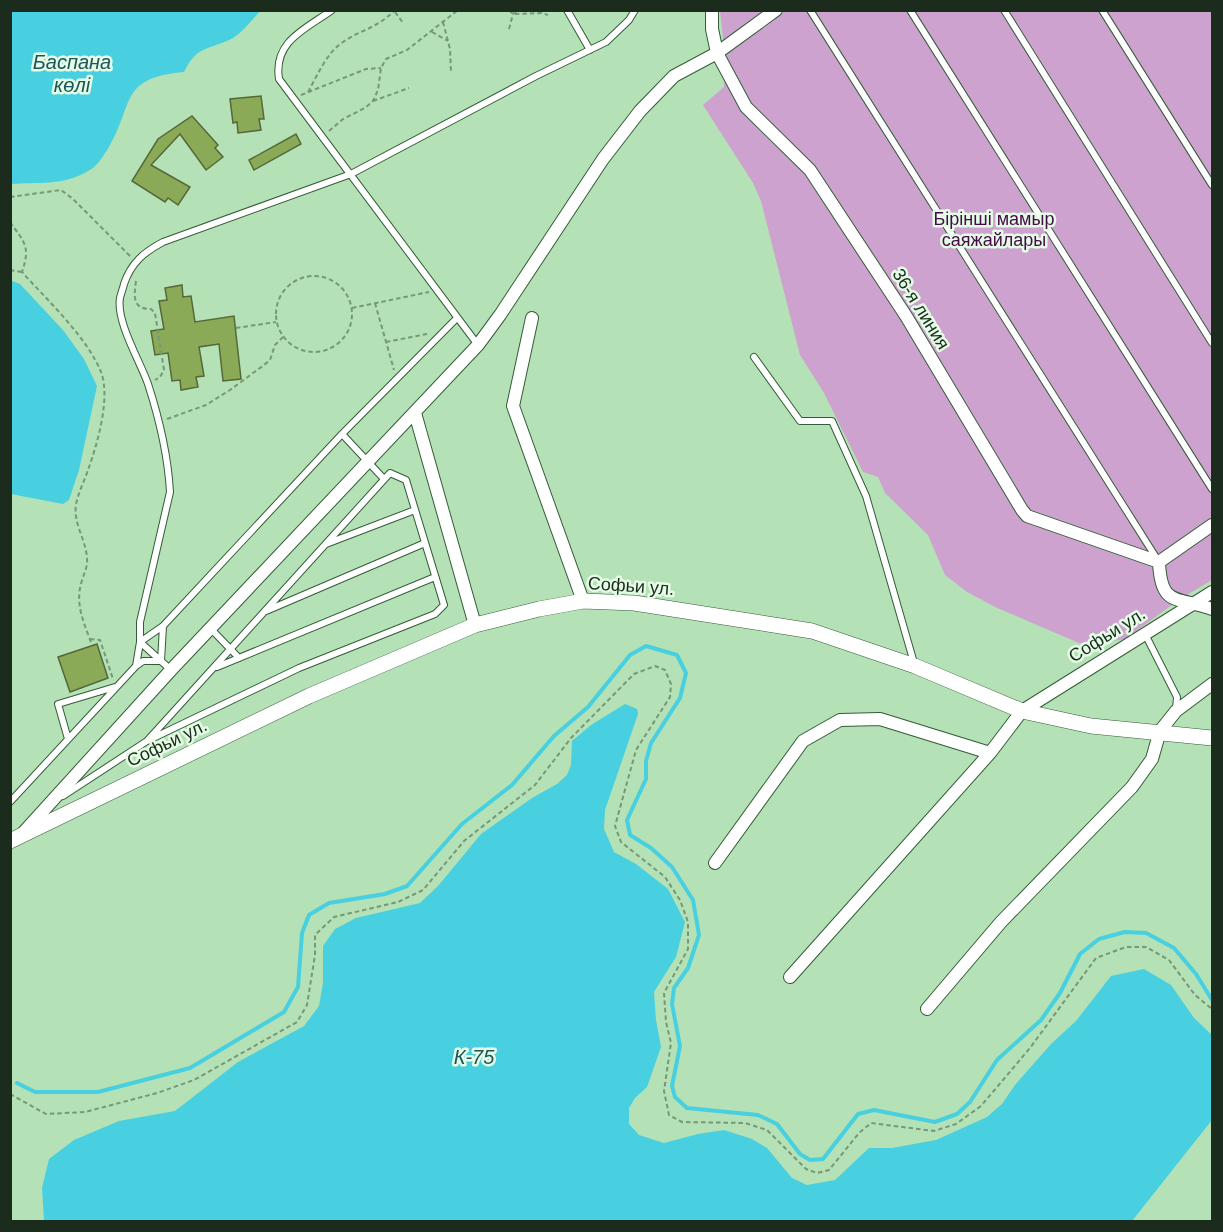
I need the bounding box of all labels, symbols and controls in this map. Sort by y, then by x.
water label: Баспана көлі [33,51,111,96]
park label: Бірінші мамыр саяжайлары [934,209,1054,250]
street label: 36-я линия [888,265,954,353]
street label: Софьи ул. [587,573,675,599]
street label: Софьи ул. [1065,604,1149,666]
street label: Софьи ул. [124,715,210,771]
water label: К-75 [454,1046,495,1068]

